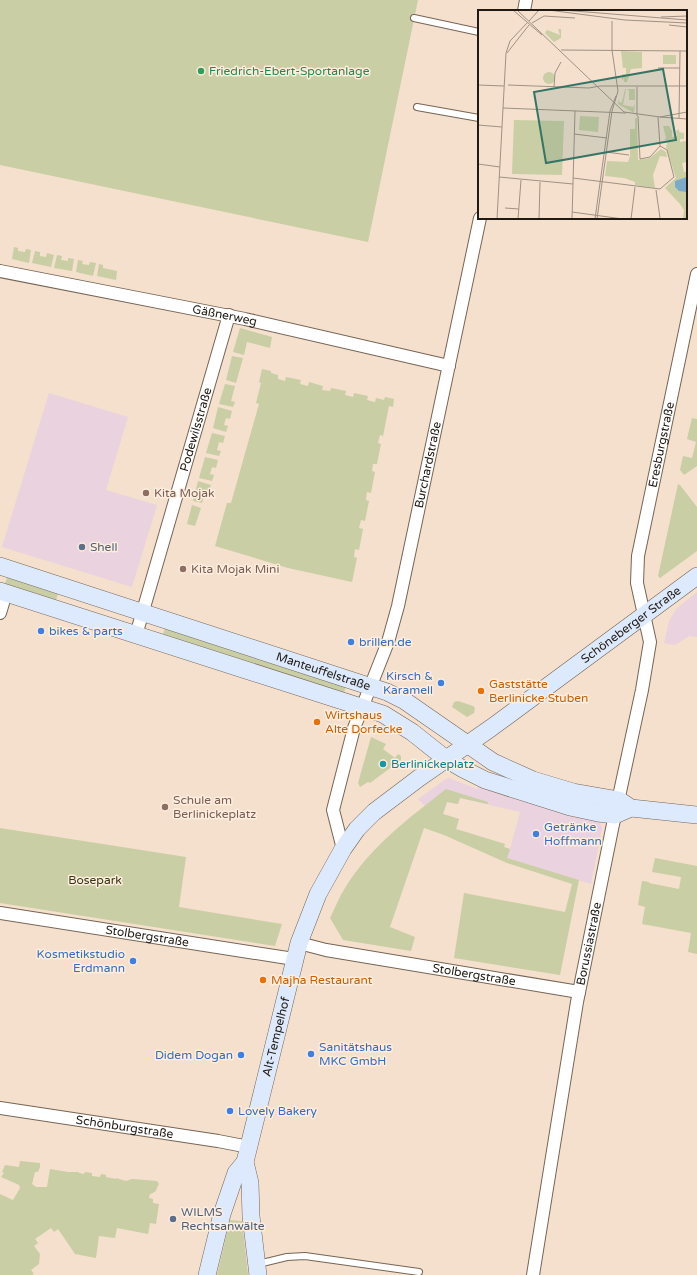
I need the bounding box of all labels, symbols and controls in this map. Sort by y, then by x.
inset map [478,10,687,219]
place label: Friedrich-Ebert-Sportanlage [209,64,370,78]
marker: Friedrich-Ebert-Sportanlage [196,66,206,76]
street label: Gäßnerweg [191,302,258,329]
street label: Podewilsstraße [177,386,215,473]
street label: Eresburgstraße [645,400,677,489]
street label: Burchardstraße [412,420,444,509]
place label: Kita Mojak [154,486,215,500]
marker: Kita Mojak [141,488,151,498]
place label: Shell [90,540,117,554]
marker: Shell [77,542,87,552]
place label: Kita Mojak Mini [191,562,279,576]
marker: Kita Mojak Mini [178,564,188,574]
street label: Schöneberger Straße [578,583,684,666]
place label: bikes & parts [49,624,123,638]
marker: bikes & parts [36,626,46,636]
place label: brillen.de [359,635,412,649]
marker: brillen.de [346,637,356,647]
street label: Manteuffelstraße [274,649,373,693]
place label: Kirsch & Karamell [383,669,433,697]
place label: Gaststätte Berlinicke Stuben [489,677,588,705]
marker: Kirsch & Karamell [436,678,446,688]
marker: Gaststätte Berlinicke Stuben [476,686,486,696]
place label: Wirtshaus Alte Dorfecke [325,708,403,736]
marker: Wirtshaus Alte Dorfecke [312,717,322,727]
place label: Berlinickeplatz [391,757,474,771]
marker: Berlinickeplatz [378,759,388,769]
place label: Schule am Berlinickeplatz [173,793,256,821]
marker: Schule am Berlinickeplatz [160,802,170,812]
place label: Getränke Hoffmann [544,820,602,848]
marker: Getränke Hoffmann [531,829,541,839]
park label: Bosepark [68,873,122,887]
street label: Borussiastraße [574,901,604,987]
street label: Stolbergstraße [105,923,190,949]
place label: Kosmetikstudio Erdmann [37,947,125,975]
marker: Kosmetikstudio Erdmann [128,956,138,966]
street label: Stolbergstraße [431,961,517,988]
place label: Majha Restaurant [271,973,373,987]
marker: Majha Restaurant [258,975,268,985]
street label: Alt-Tempelhof [259,995,293,1078]
place label: Sanitätshaus MKC GmbH [319,1040,392,1068]
place label: Didem Dogan [155,1048,233,1062]
marker: Sanitätshaus MKC GmbH [306,1049,316,1059]
marker: Didem Dogan [236,1050,246,1060]
place label: Lovely Bakery [238,1104,318,1118]
marker: Lovely Bakery [225,1106,235,1116]
street label: Schönburgstraße [75,1113,174,1141]
place label: WILMS Rechtsanwälte [181,1205,265,1233]
marker: WILMS Rechtsanwälte [168,1214,178,1224]

